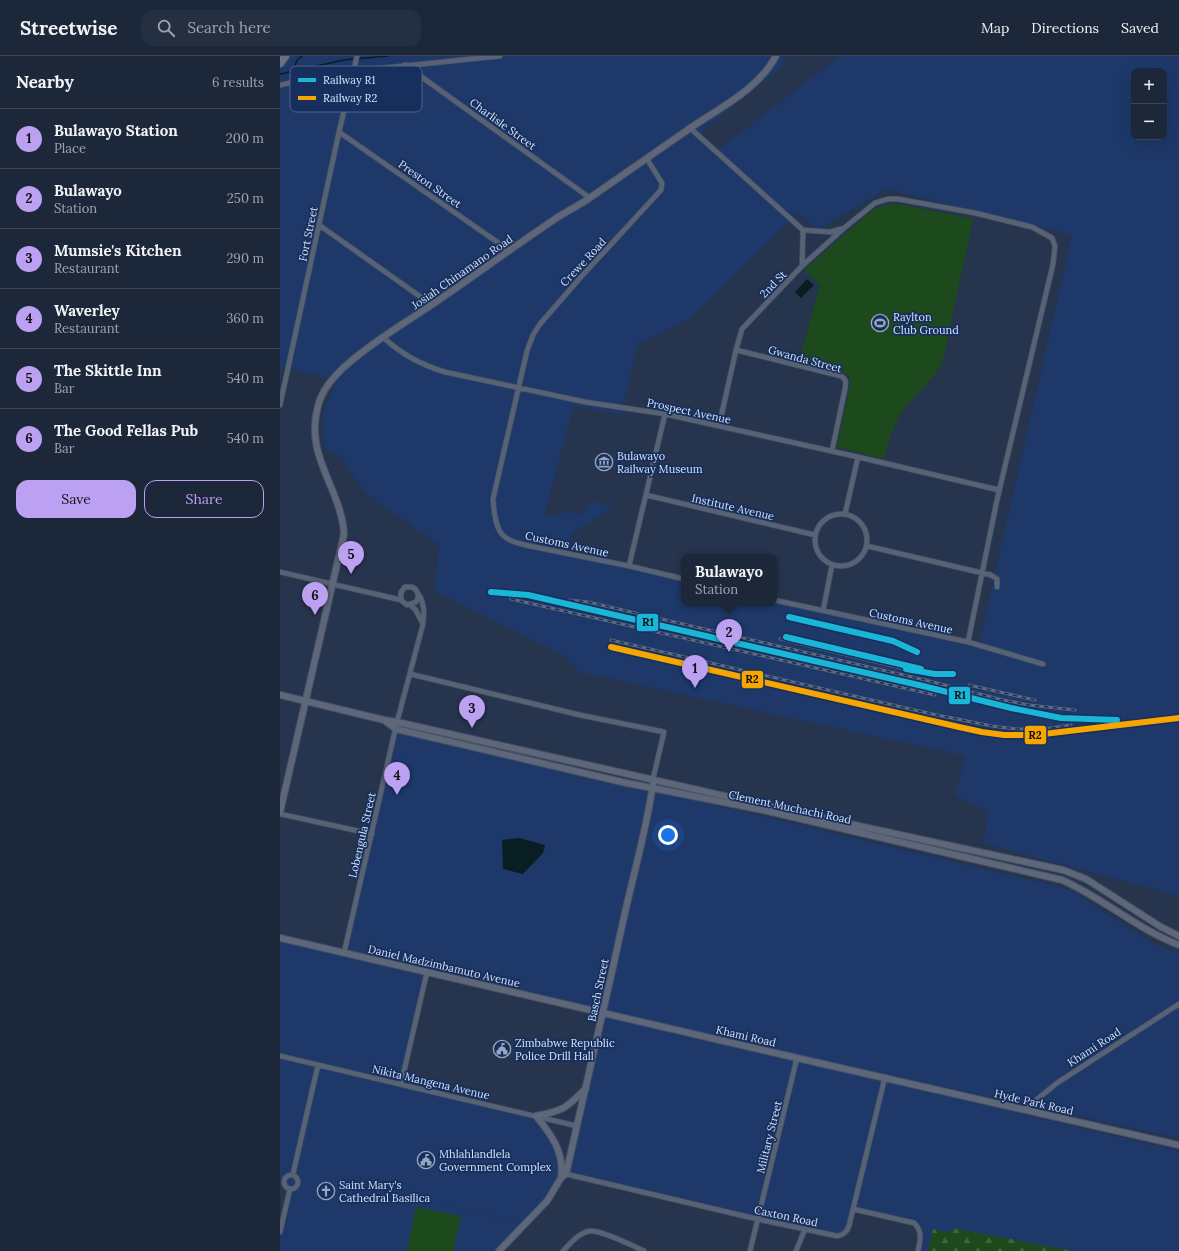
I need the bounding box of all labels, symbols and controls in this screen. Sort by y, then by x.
search box [141,10,421,46]
text: Streetwise [20,16,117,40]
icon: search [155,17,177,39]
text: Search here [187,18,271,37]
text: Map [981,19,1009,37]
text: Directions [1031,19,1099,37]
text: Saved [1121,19,1159,37]
legend [290,66,422,112]
map controls [1131,68,1167,140]
button: + [1131,68,1167,104]
text: Nearby [16,71,74,93]
text: Railway R1 [323,73,376,87]
text: 6 results [212,74,264,91]
text: Railway R2 [323,91,377,105]
street label: Charlisle Street [467,95,540,153]
button: − [1131,104,1167,140]
text: Bulawayo Station [54,121,178,140]
text: 1 [26,130,32,147]
text: 200 m [226,130,264,147]
text: Place [54,140,86,157]
street label: Preston Street [396,157,465,211]
text: Bulawayo [54,181,122,200]
text: 2 [26,190,32,207]
text: 250 m [227,190,264,207]
text: Station [54,200,97,217]
street label: Fort Street [295,205,321,263]
street label: Josiah Chinamano Road [408,231,516,313]
street label: Crewe Road [557,234,609,289]
text: Mumsie's Kitchen [54,241,182,260]
text: 3 [25,250,33,267]
text: 290 m [226,250,264,267]
text: Restaurant [54,260,120,277]
street label: 2nd St [757,267,790,301]
text: Waverley [54,301,120,320]
text: 4 [25,310,33,327]
text: 360 m [226,310,264,327]
place label: Raylton Club Ground [893,310,959,337]
sports icon: Raylton Club Ground [870,313,890,333]
text: Restaurant [54,320,120,337]
street label: Gwanda Street [767,342,844,376]
text: The Skittle Inn [54,361,162,380]
text: 5 [25,370,33,387]
text: 540 m [227,370,264,387]
text: Bar [54,380,74,397]
street label: Prospect Avenue [646,395,732,427]
text: The Good Fellas Pub [54,421,198,440]
text: 6 [25,430,33,447]
text: 540 m [227,430,264,447]
text: Bar [54,440,74,457]
place label: Bulawayo Railway Museum [617,449,703,476]
museum icon: Bulawayo Railway Museum [594,452,614,472]
button: Save [16,480,136,518]
button: Share [144,480,264,518]
street label: Institute Avenue [690,491,776,523]
street label: Customs Avenue [524,528,610,560]
pin: 5 [338,541,364,574]
popup [681,554,777,606]
text: Bulawayo [695,562,763,581]
text: Station [695,581,738,598]
pin: 6 [302,582,328,615]
street label: Customs Avenue [868,605,954,637]
line badge: R1 [636,613,659,632]
text: R1 [642,615,655,629]
pin: 2 [716,619,742,652]
pin: 1 [682,655,708,688]
line badge: R2 [741,670,764,689]
text: R2 [745,672,759,686]
line badge: R1 [948,686,971,705]
text: R1 [954,688,967,702]
pin: 3 [459,695,485,728]
line badge: R2 [1024,725,1047,745]
text: R2 [1028,728,1042,742]
pin: 4 [384,762,410,795]
street label: Clement Muchachi Road [727,787,853,827]
street label: Lobengula Street [345,790,379,879]
your location [658,825,678,845]
street label: Daniel Madzimbamuto Avenue [367,942,521,990]
street label: Basch Street [584,956,612,1023]
street label: Khami Road [715,1022,778,1050]
street label: Khami Road [1065,1024,1124,1070]
place label: Zimbabwe Republic Police Drill Hall [515,1036,615,1063]
public building icon: Zimbabwe Republic Police Drill Hall [492,1039,512,1059]
street label: Nikita Mangena Avenue [371,1062,491,1102]
street label: Hyde Park Road [993,1086,1075,1118]
street label: Military Street [753,1099,785,1175]
place label: Mhlahlandlela Government Complex [439,1147,552,1174]
public building icon: Mhlahlandlela Government Complex [416,1150,436,1170]
place label: Saint Mary's Cathedral Basilica [339,1178,430,1205]
church icon: Saint Mary's Cathedral Basilica [316,1181,336,1201]
street label: Caxton Road [753,1202,820,1230]

